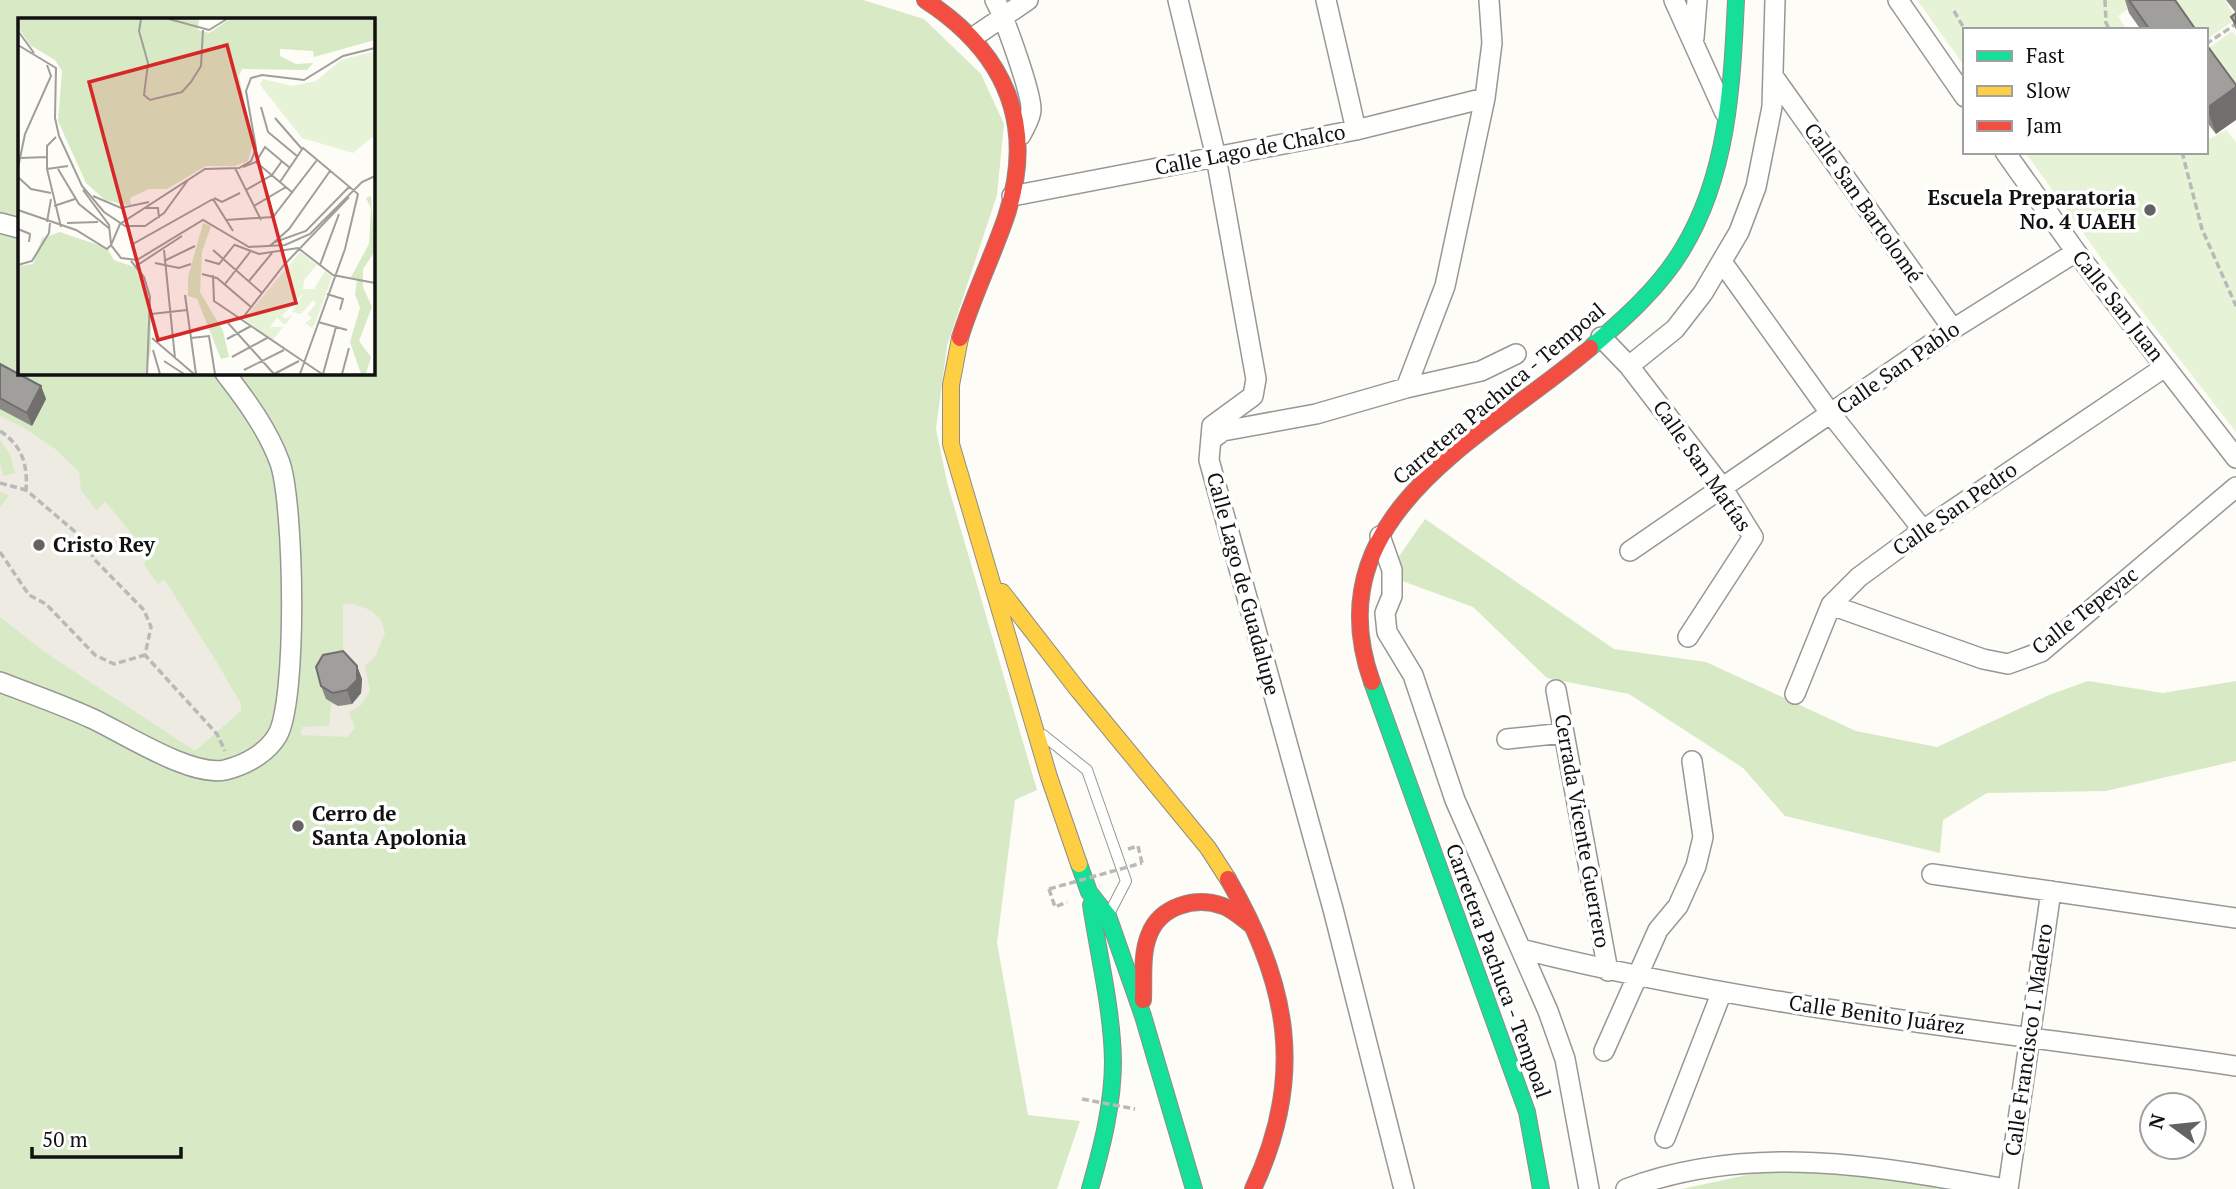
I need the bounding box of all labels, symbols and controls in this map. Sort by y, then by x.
inset map [18,18,374,374]
legend [1963,28,2208,154]
text: Fast [2026,41,2065,69]
text: Slow [2026,76,2071,104]
text: Jam [2026,111,2062,139]
street label: Calle Lago de Chalco [1152,117,1347,181]
street label: Calle San Bartolomé [1798,117,1930,288]
place label: Escuela Preparatoria No. 4 UAEH [1928,183,2136,235]
marker: Escuela Preparatoria No. 4 UAEH [2142,202,2158,218]
street label: Calle San Juan [2066,244,2171,367]
street label: Carretera Pachuca - Tempoal [1386,296,1610,490]
street label: Calle San Pablo [1830,314,1965,420]
street label: Calle San Matías [1647,394,1759,537]
street label: Calle San Pedro [1887,455,2022,561]
street label: Calle Lago de Guadalupe [1201,469,1287,698]
place label: Cristo Rey [53,530,156,558]
marker: Cristo Rey [31,537,47,553]
street label: Calle Tepeyac [2025,560,2143,661]
street label: Cerrada Vicente Guerrero [1549,712,1617,950]
place label: Cerro de Santa Apolonia [312,799,467,851]
marker: Cerro de Santa Apolonia [290,818,306,834]
street label: Carretera Pachuca - Tempoal [1440,840,1558,1102]
street label: Calle Francisco I. Madero [1998,922,2058,1158]
street label: Calle Benito Juárez [1787,988,1967,1040]
north arrow [2138,1091,2208,1161]
text: N [2142,1111,2170,1132]
scale bar [32,1116,180,1160]
text: 50 m [42,1125,88,1153]

